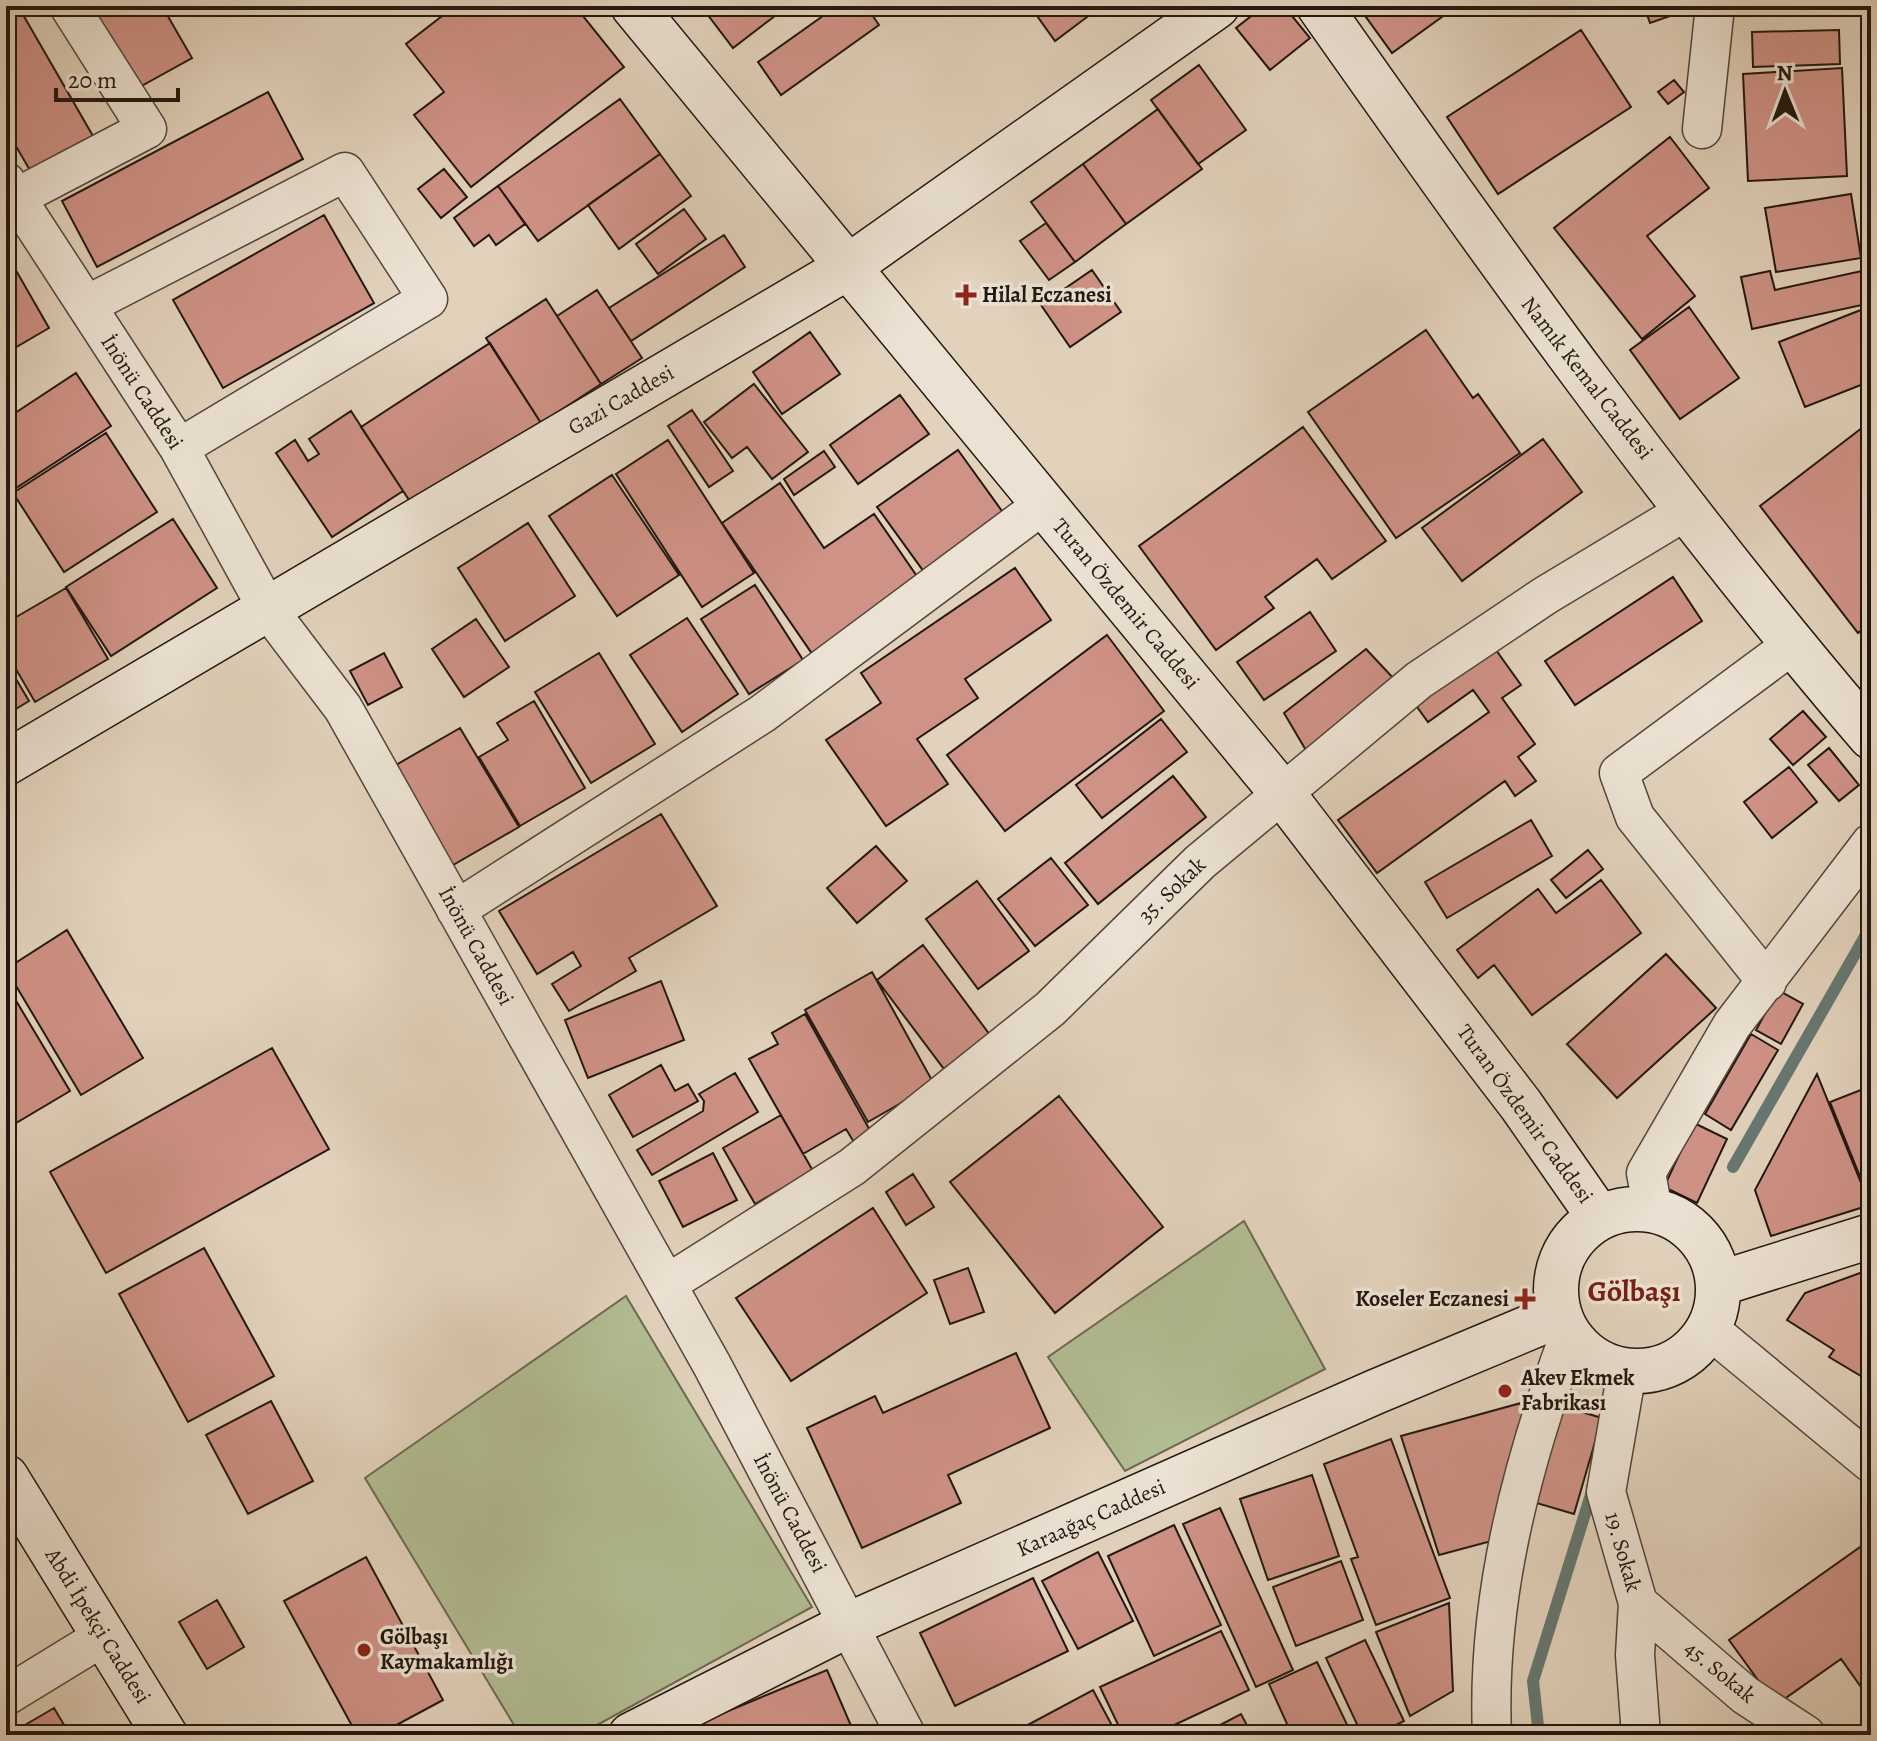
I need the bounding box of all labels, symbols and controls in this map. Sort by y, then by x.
scale bar [56,52,178,102]
north arrow [1745,52,1825,132]
text: N [1776,58,1793,88]
text: 20 m [68,64,117,96]
place label: Hilal Eczanesi [982,280,1112,310]
marker: Hilal Eczanesi [957,286,975,304]
street label: Namık Kemal Caddesi [1514,290,1660,466]
street label: İnönü Caddesi [94,329,190,455]
street label: Gazi Caddesi [562,358,680,442]
street label: Turan Özdemir Caddesi [1045,512,1207,696]
street label: 35. Sokak [1132,850,1212,930]
street label: İnönü Caddesi [431,881,521,1011]
street label: Turan Özdemir Caddesi [1450,1018,1600,1210]
district label: Gölbaşı [1587,1271,1681,1311]
place label: Koseler Eczanesi [1355,1284,1509,1314]
marker: Koseler Eczanesi [1516,1290,1534,1308]
place label: Akev Ekmek Fabrikası [1520,1363,1635,1418]
marker: Akev Ekmek Fabrikası [1496,1382,1514,1400]
street label: İnönü Caddesi [746,1448,834,1578]
street label: Karaağaç Caddesi [1012,1472,1170,1564]
street label: 19. Sokak [1597,1508,1649,1596]
street label: Abdi İpekçi Caddesi [38,1542,158,1710]
place label: Gölbaşı Kaymakamlığı [380,1622,514,1677]
street label: 45. Sokak [1678,1634,1762,1710]
marker: Gölbaşı Kaymakamlığı [355,1641,373,1659]

